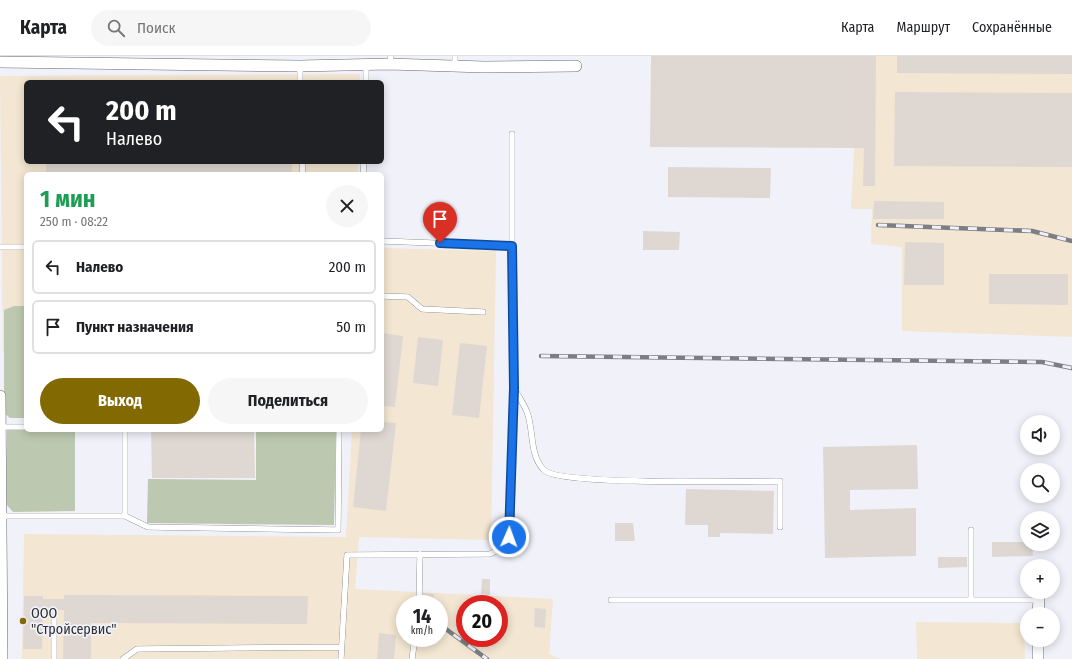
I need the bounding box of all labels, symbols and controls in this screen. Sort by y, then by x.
search box [91,10,371,46]
text: Карта [20,16,67,39]
icon: search [105,17,127,39]
text: Поиск [137,19,175,37]
text: Карта [841,19,874,36]
text: Маршрут [896,19,950,36]
text: Сохранённые [972,19,1052,36]
text: 200 m [106,94,177,127]
icon: left [40,96,92,148]
text: Налево [106,128,162,150]
text: 1 мин [40,185,95,213]
button: close [326,185,368,227]
pin [423,202,457,243]
icon: arrive [429,208,451,230]
text: 250 m · 08:22 [40,214,108,229]
icon: left [42,256,64,278]
text: Налево [76,258,123,276]
text: 200 m [329,258,366,276]
icon: arrive [42,316,64,338]
text: Пункт назначения [76,318,194,336]
text: 50 m [336,318,366,336]
button: Выход [40,378,200,424]
button: Поделиться [208,378,368,424]
map controls [1020,415,1060,647]
button: sound [1020,415,1060,455]
button: search [1020,463,1060,503]
button: layers [1020,511,1060,551]
position arrow [488,516,530,558]
button: + [1020,559,1060,599]
speed limit sign: 20 [456,595,508,647]
text: 14 [413,604,431,628]
place label: ООО "Стройсервис" [31,605,117,638]
button: − [1020,607,1060,647]
marker: ООО "Стройсервис" [18,616,28,626]
text: km/h [411,625,433,637]

